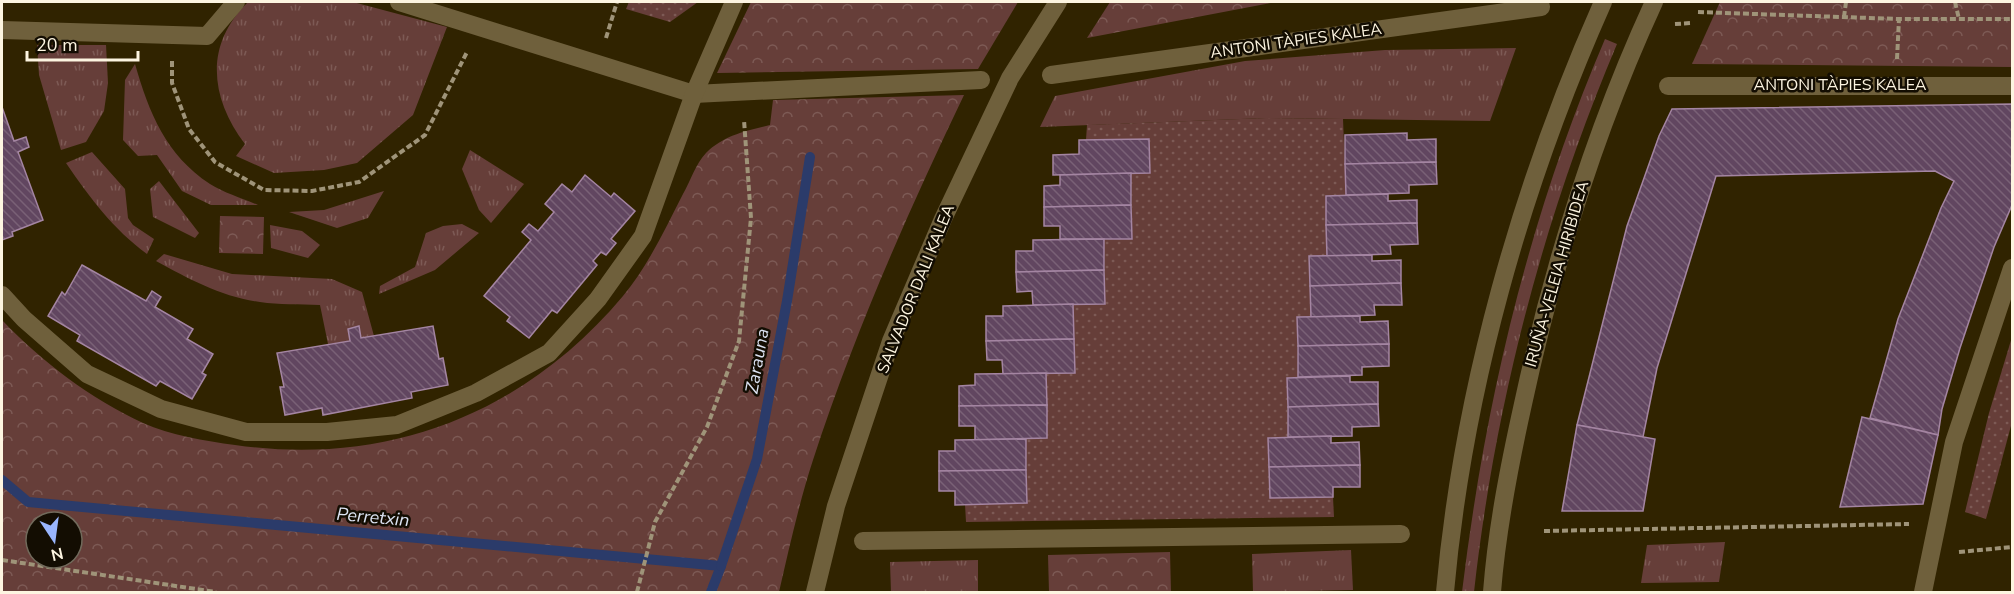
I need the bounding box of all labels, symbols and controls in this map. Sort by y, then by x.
street label: ANTONI TÀPIES KALEA [1209,18,1383,64]
scale bar [27,24,138,62]
text: 20 m [36,33,78,57]
street label: ANTONI TÀPIES KALEA [1754,74,1927,96]
street label: IRUÑA-VELEIA HIRIBIDEA [1520,178,1594,370]
street label: SALVADOR DALI KALEA [872,201,960,377]
water label: Zarauna [739,327,775,395]
water label: Perretxin [335,502,411,532]
north arrow [24,510,84,570]
text: N [49,542,65,566]

